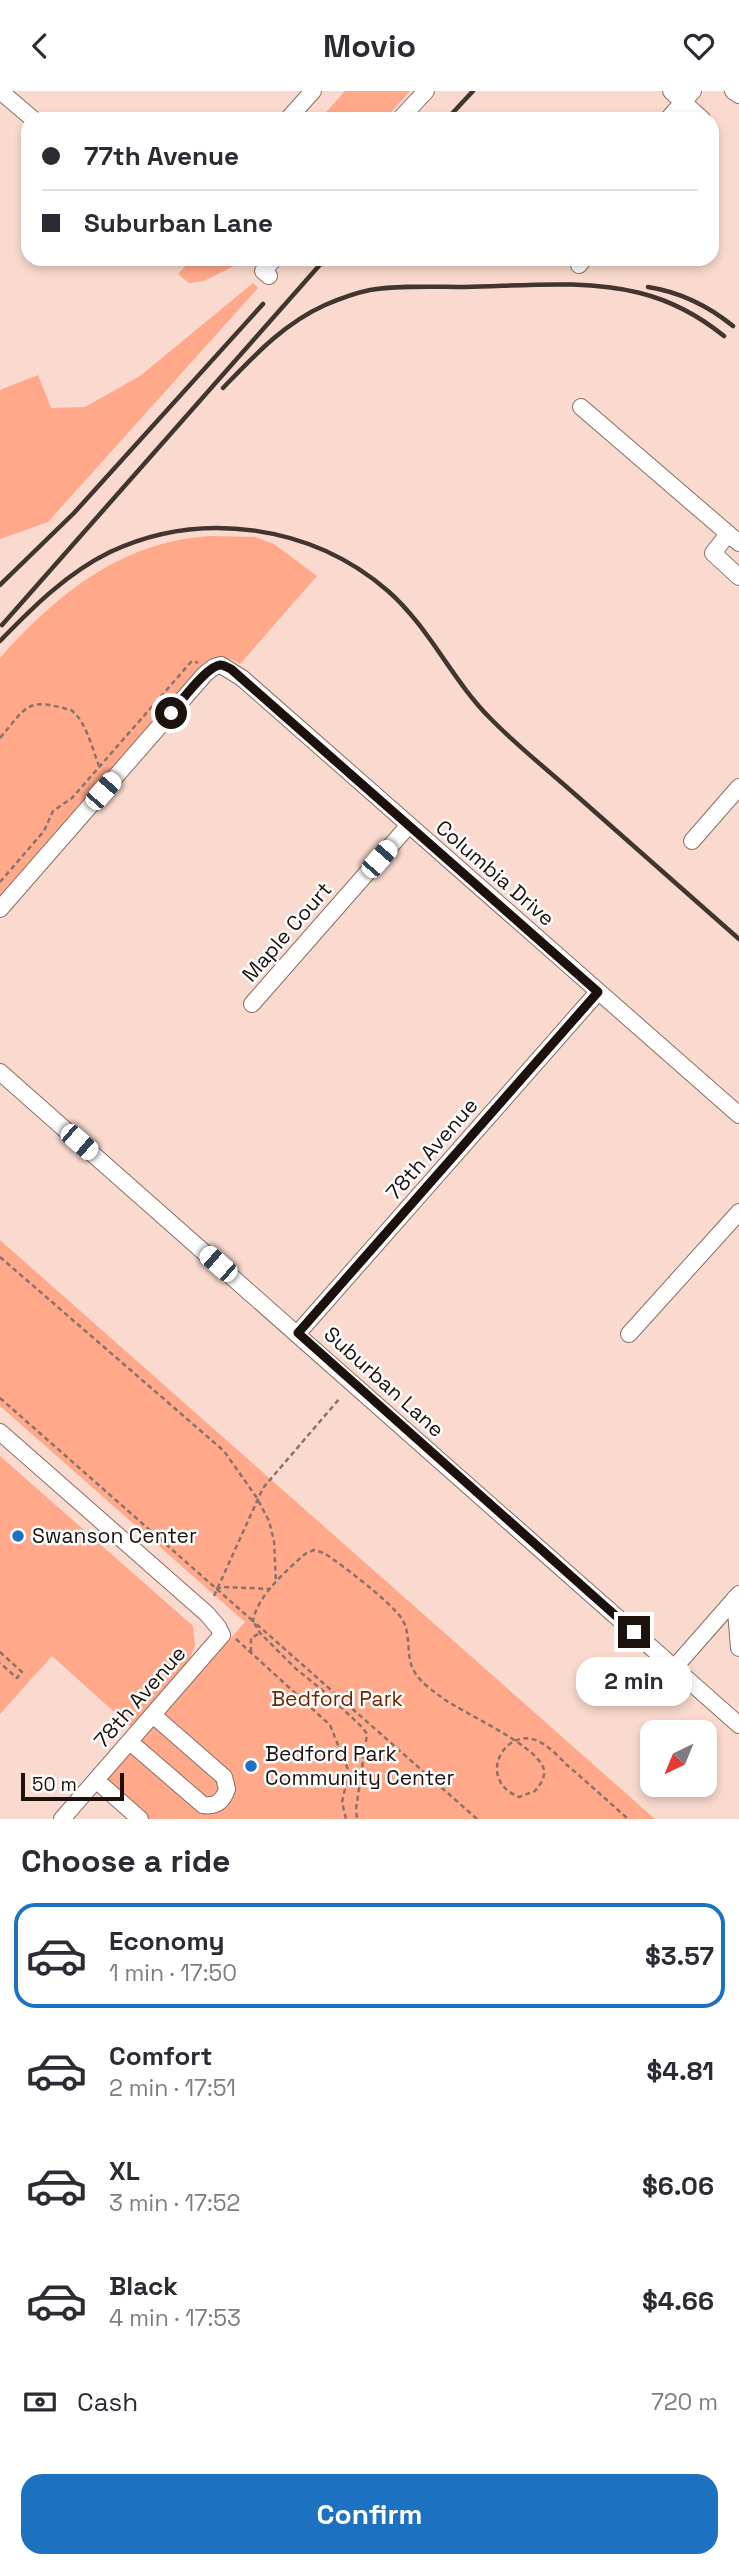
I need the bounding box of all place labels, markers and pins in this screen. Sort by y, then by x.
place label: Swanson Center [32,1522,197,1549]
marker: Swanson Center [10,1528,26,1544]
place label: Bedford Park Community Center [265,1740,454,1791]
marker: Bedford Park Community Center [243,1758,259,1774]

